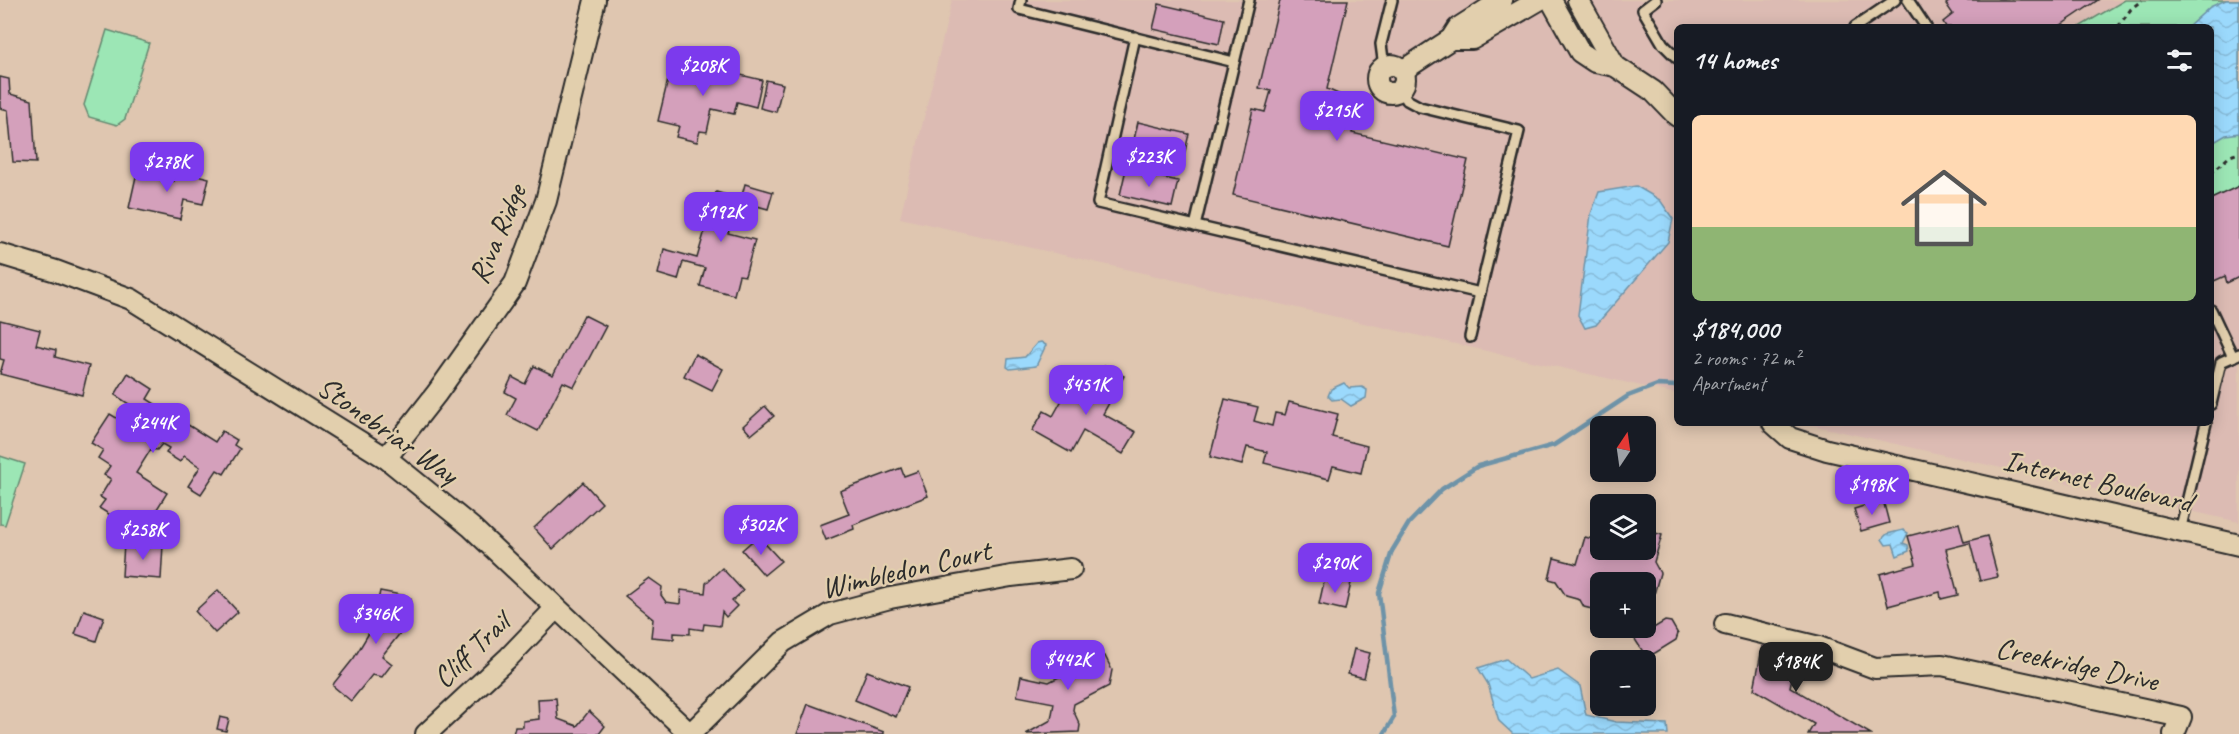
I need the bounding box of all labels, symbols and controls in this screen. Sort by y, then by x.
text: 14 homes [1692,44,1777,77]
icon: filters [2163,44,2196,77]
pin: $208K [661,46,745,97]
text: $208K [680,53,726,78]
pin: $215K [1295,91,1379,142]
text: $215K [1314,98,1360,123]
pin: $223K [1107,137,1191,188]
pin: $278K [125,142,209,193]
text: $223K [1126,144,1172,169]
text: $278K [144,149,190,174]
icon: home [1890,154,1998,262]
street label: Riva Ridge [459,177,536,289]
pin: $192K [679,192,763,243]
text: $192K [698,199,744,224]
text: $184,000 [1692,313,1779,346]
text: 2 rooms · 72 m² [1692,346,1800,371]
pin: $451K [1044,365,1128,416]
street label: Stonebriar Way [310,368,468,494]
text: Apartment [1692,371,1765,396]
text: $451K [1063,372,1109,397]
pin: $244K [111,403,195,454]
text: $244K [130,410,176,435]
north arrow [1590,416,1656,482]
map controls [1590,416,1656,716]
street label: Internet Boulevard [2000,441,2200,522]
pin: $198K [1830,465,1914,516]
text: $198K [1849,472,1895,497]
button: layers [1590,494,1656,560]
pin: $302K [719,505,803,556]
pin: $258K [101,510,185,561]
text: $302K [738,512,784,537]
text: $258K [120,517,166,542]
street label: Wimbledon Court [818,530,997,607]
pin: $290K [1293,543,1377,594]
text: $290K [1312,550,1358,575]
button: + [1590,572,1656,638]
pin: $346K [334,594,418,645]
text: $346K [353,601,399,626]
street label: Cliff Trail [424,601,521,696]
street label: Creekridge Drive [1992,628,2164,700]
pin: $442K [1026,640,1110,691]
pin: $184K [1754,642,1838,693]
text: $442K [1045,647,1091,672]
text: $184K [1773,649,1819,674]
button: − [1590,650,1656,716]

